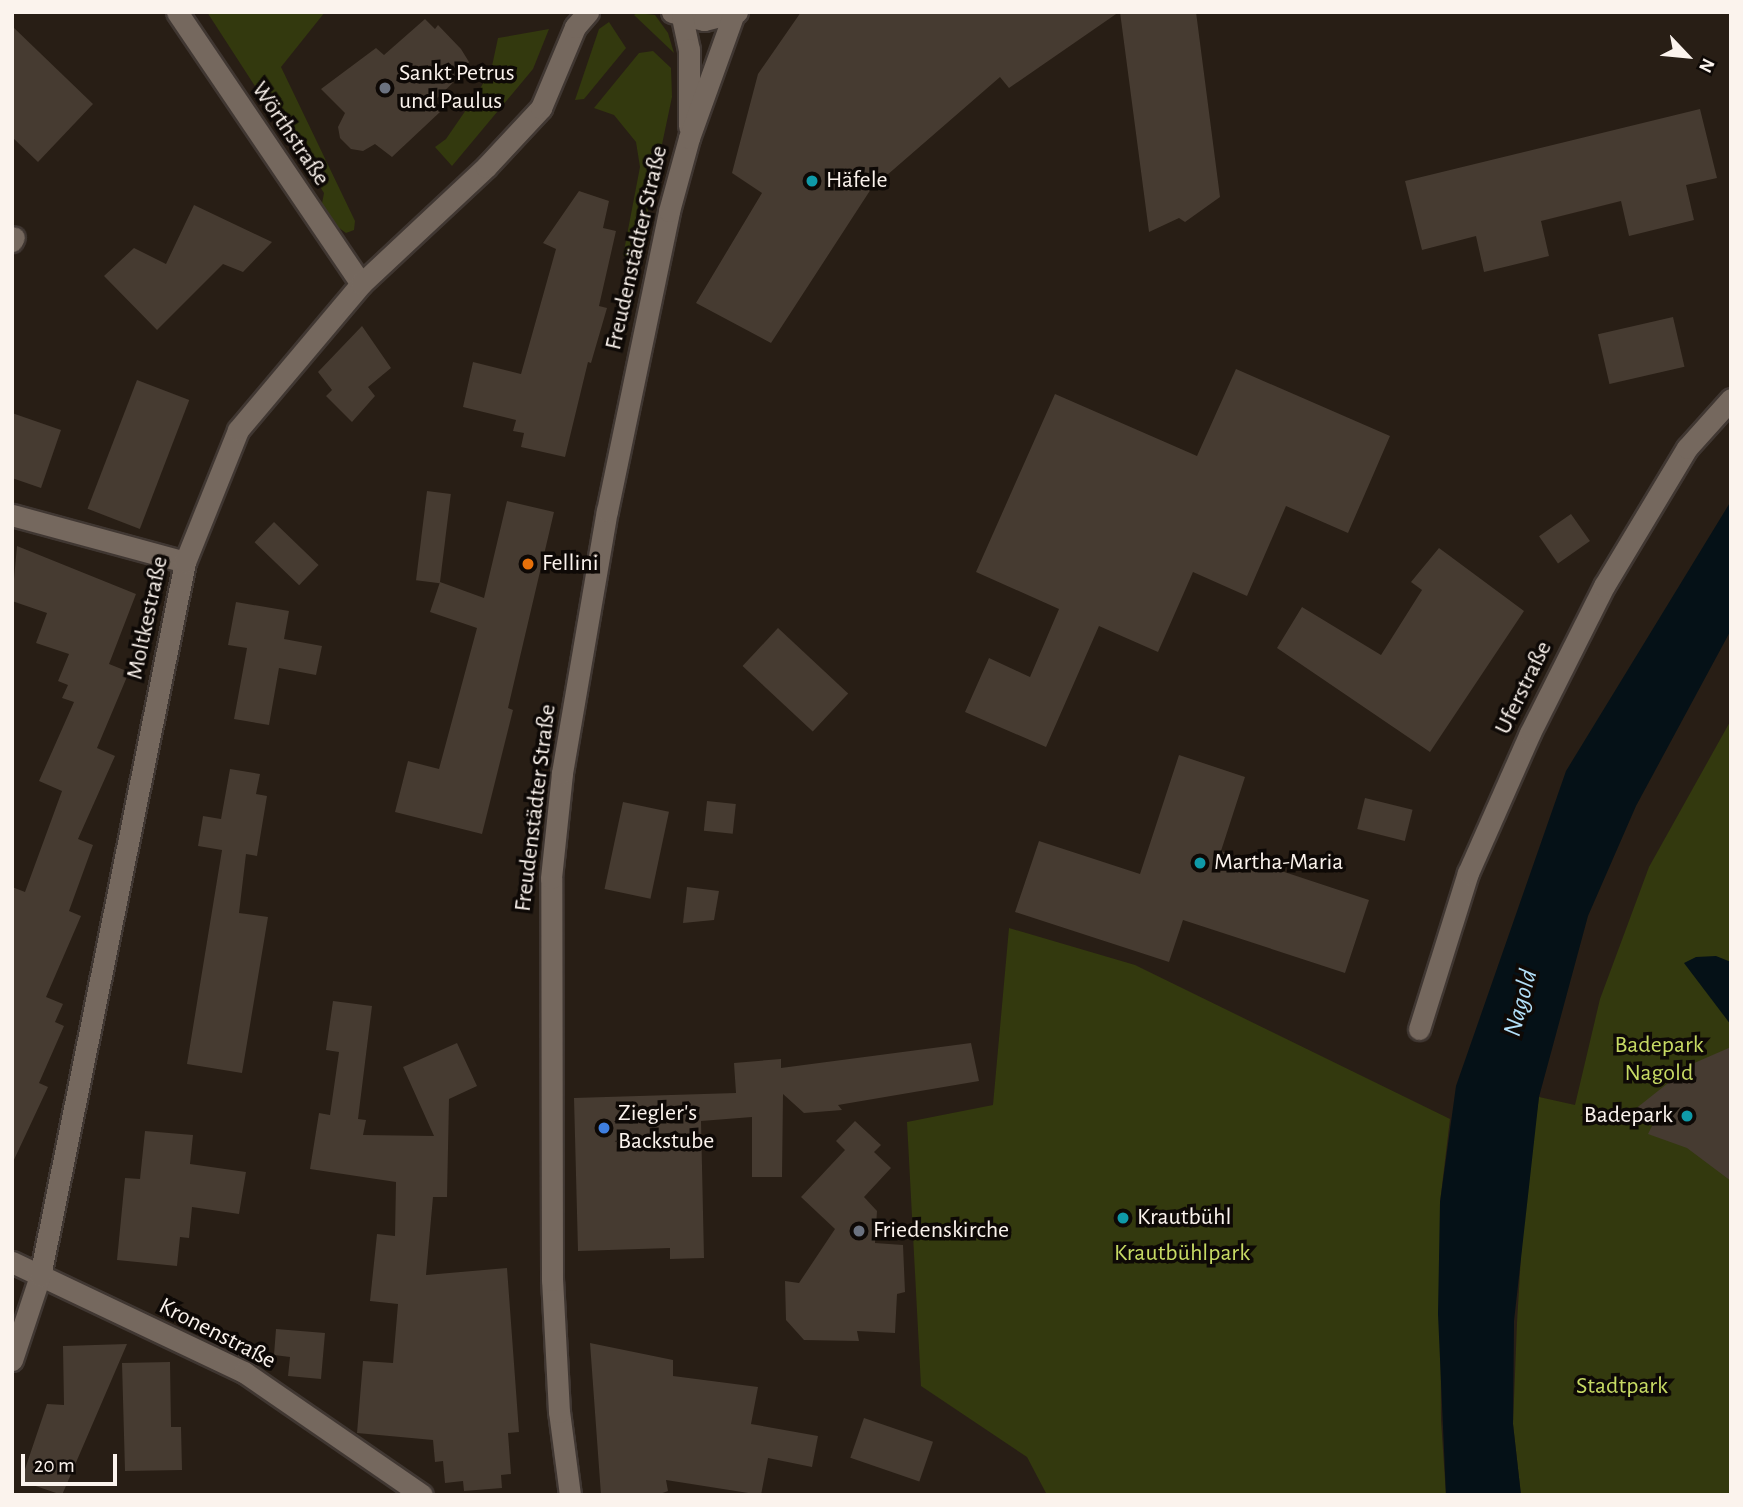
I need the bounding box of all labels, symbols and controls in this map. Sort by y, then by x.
north arrow [1652,21,1722,91]
text: N [1695,55,1718,76]
place label: Sankt Petrus und Paulus [399,60,515,116]
street label: Wörthstraße [245,76,335,192]
marker: Sankt Petrus und Paulus [377,80,393,96]
street label: Freudenstädter Straße [600,143,674,353]
place label: Häfele [826,167,888,195]
marker: Häfele [804,173,820,189]
place label: Fellini [542,550,598,578]
street label: Moltkestraße [121,554,175,682]
marker: Fellini [520,556,536,572]
street label: Uferstraße [1489,637,1559,739]
street label: Freudenstädter Straße [509,703,563,913]
place label: Martha-Maria [1214,849,1343,877]
marker: Martha-Maria [1192,855,1208,871]
water label: Nagold [1497,966,1545,1040]
park label: Badepark Nagold [1614,1032,1704,1088]
place label: Ziegler's Backstube [618,1100,714,1156]
place label: Badepark [1584,1102,1673,1130]
marker: Badepark [1679,1108,1695,1124]
marker: Ziegler's Backstube [596,1120,612,1136]
place label: Krautbühl [1137,1204,1231,1232]
marker: Krautbühl [1115,1210,1131,1226]
place label: Friedenskirche [873,1217,1009,1245]
marker: Friedenskirche [851,1223,867,1239]
park label: Krautbühlpark [1114,1240,1250,1268]
street label: Kronenstraße [154,1292,280,1376]
park label: Stadtpark [1576,1373,1668,1401]
scale bar [24,1440,121,1484]
text: 20 m [34,1455,75,1476]

